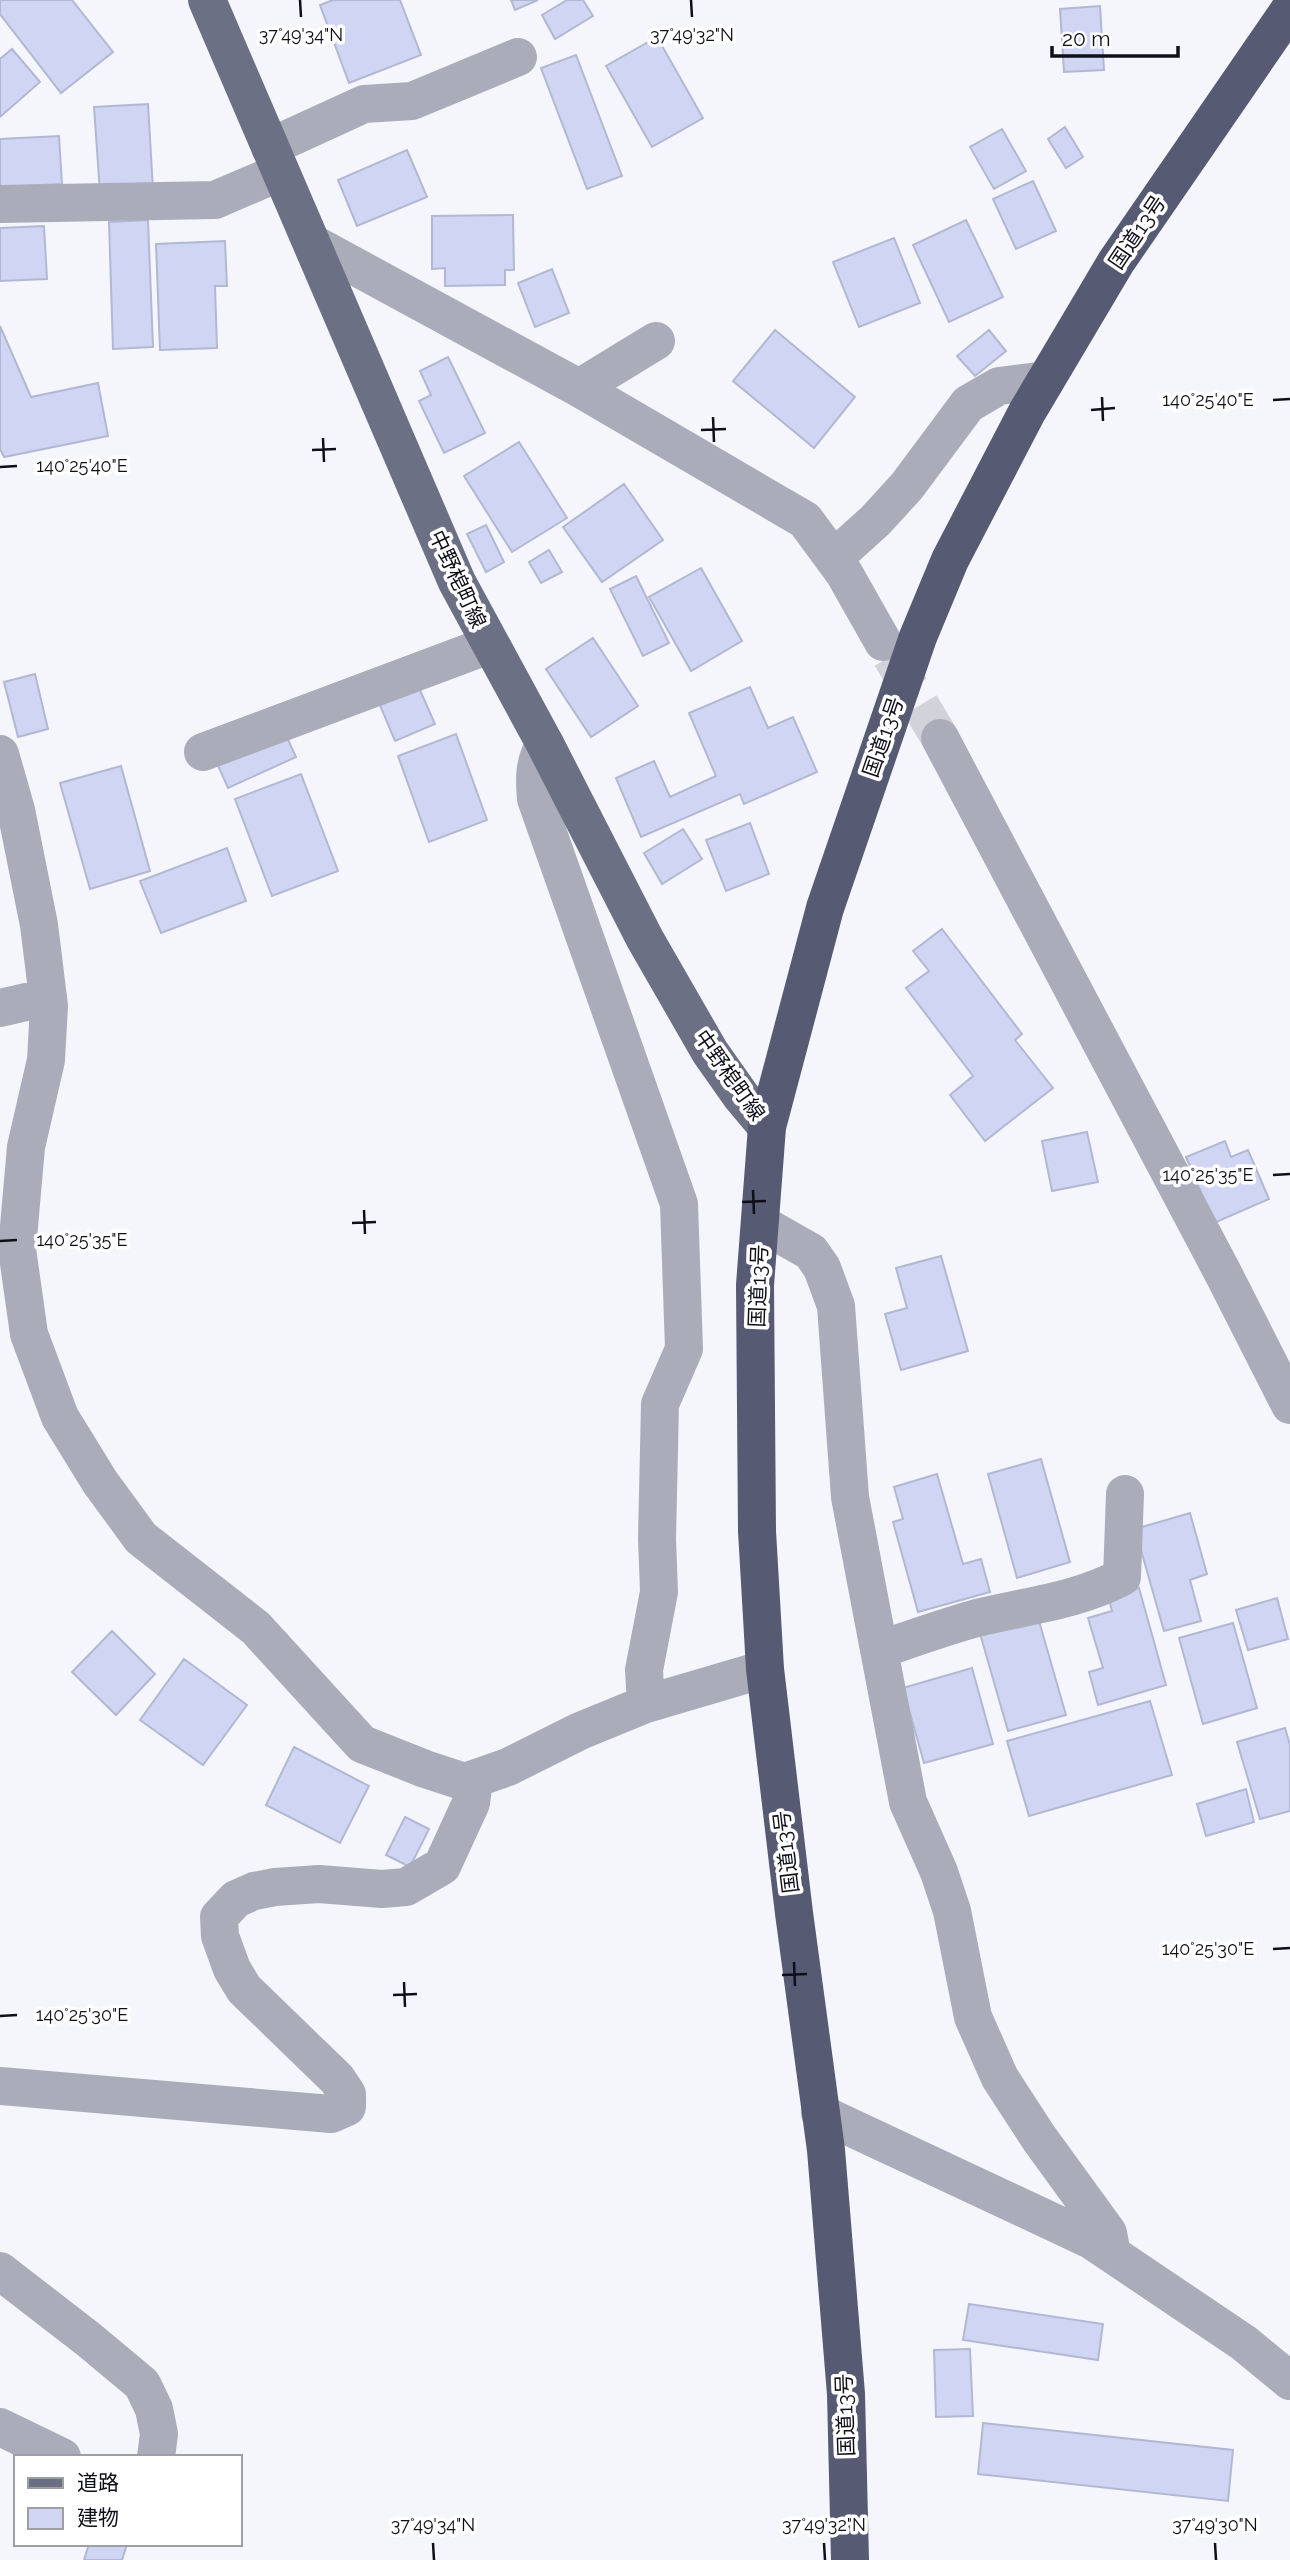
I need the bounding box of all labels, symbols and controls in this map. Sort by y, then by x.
scale bar [1052,14,1178,58]
text: 37°49'34"N [259,24,343,45]
text: 37°49'32"N [650,24,734,45]
text: 20 m [1062,26,1110,51]
street label: 国道13号 [1103,191,1171,273]
text: 140°25'40"E [1162,389,1254,410]
text: 140°25'40"E [36,455,128,476]
street label: 中野梍町線 [424,526,492,632]
street label: 国道13号 [858,694,908,780]
street label: 中野梍町線 [690,1025,770,1125]
text: 140°25'35"E [1162,1164,1254,1185]
text: 140°25'35"E [36,1229,128,1250]
street label: 国道13号 [744,1244,772,1328]
street label: 国道13号 [769,1809,803,1895]
text: 140°25'30"E [1162,1938,1254,1959]
text: 140°25'30"E [36,2004,128,2025]
street label: 国道13号 [831,2373,859,2457]
legend [14,2455,242,2546]
text: 道路 [77,2470,119,2495]
text: 建物 [77,2505,119,2530]
text: 37°49'34"N [391,2514,475,2535]
text: 37°49'32"N [782,2514,866,2535]
text: 37°49'30"N [1172,2514,1258,2535]

